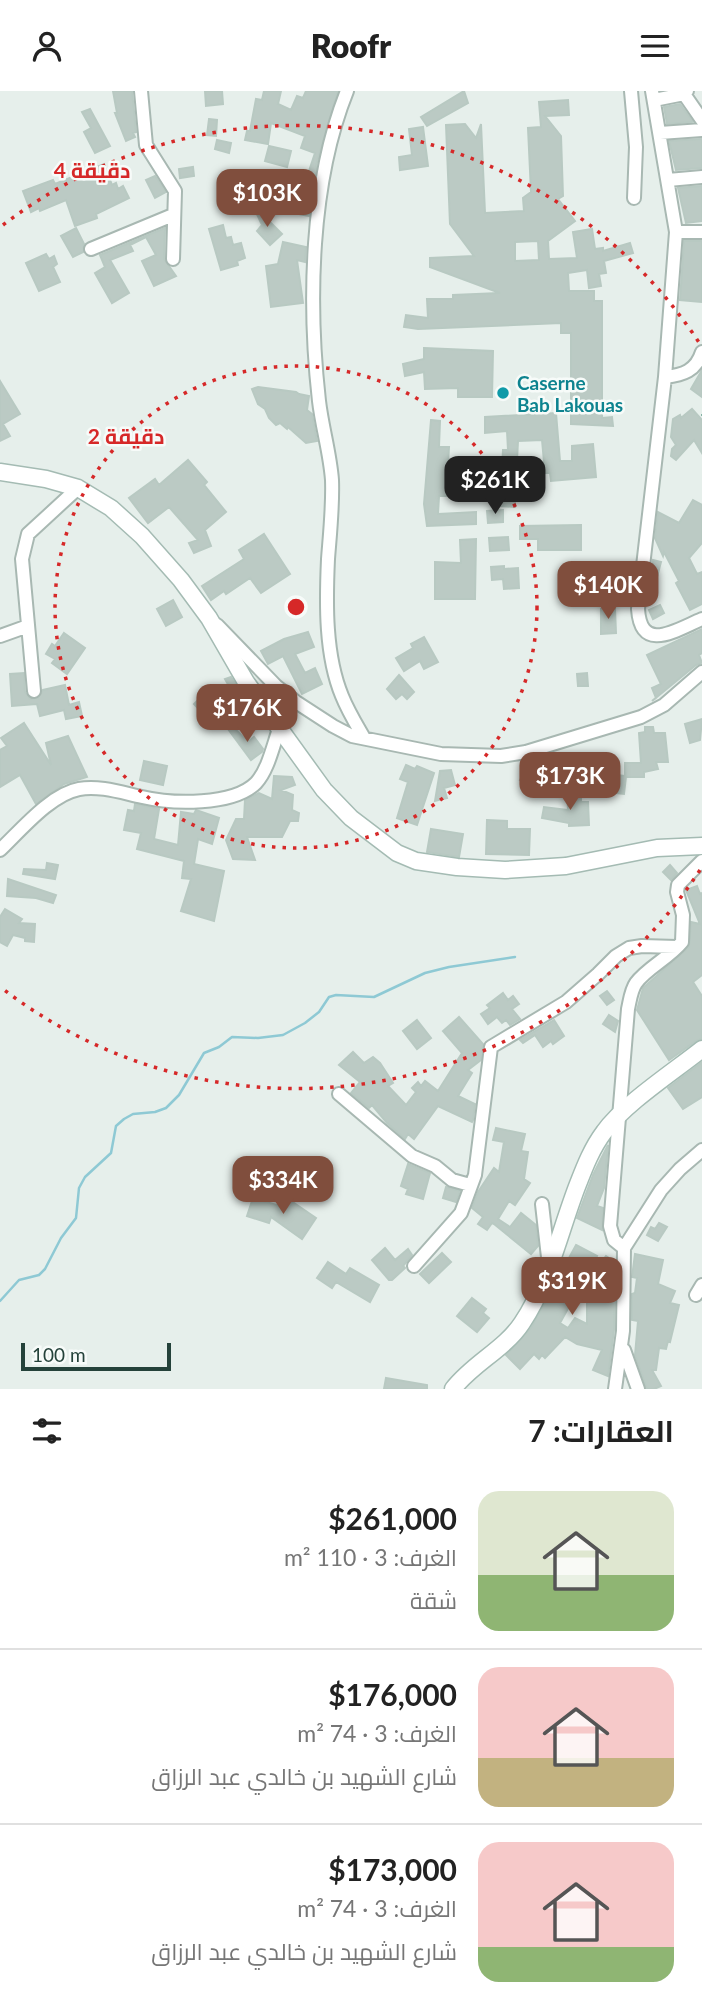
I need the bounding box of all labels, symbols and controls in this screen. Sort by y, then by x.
text: Roofr [311,26,391,65]
icon: person [28,27,66,65]
icon: menu [636,27,674,65]
text: 4 دقيقة [54,157,130,183]
pin: $103K [218,169,316,229]
text: $103K [232,178,302,206]
place label: Caserne Bab Lakouas [517,371,623,416]
marker: Caserne Bab Lakouas [495,385,511,401]
text: 2 دقيقة [88,423,164,449]
pin: $261K [446,457,544,516]
text: $261K [460,465,530,493]
pin: $140K [559,561,657,621]
text: $140K [573,570,643,598]
centre of rings [284,595,308,619]
pin: $176K [198,685,296,744]
text: $176K [212,693,282,721]
pin: $173K [521,753,619,812]
text: $173K [535,761,605,789]
pin: $334K [234,1157,332,1216]
text: $334K [248,1165,318,1193]
pin: $319K [523,1257,621,1317]
text: $319K [537,1266,607,1294]
scale bar [21,1340,172,1372]
text: 100 m [32,1343,86,1366]
icon: filters [28,1412,66,1450]
text: العقارات: 7 [528,1412,674,1448]
text: $261,000 [328,1500,457,1536]
icon: home [534,1519,618,1603]
text: الغرف: 3 · 110 m² [284,1543,457,1571]
text: شقة [410,1586,457,1614]
text: $176,000 [328,1676,457,1712]
icon: home [534,1695,618,1779]
text: الغرف: 3 · 74 m² [297,1719,457,1747]
text: شارع الشهيد بن خالدي عبد الرزاق [151,1762,457,1790]
text: $173,000 [328,1851,457,1887]
icon: home [534,1870,618,1954]
text: الغرف: 3 · 74 m² [297,1894,457,1922]
text: شارع الشهيد بن خالدي عبد الرزاق [151,1937,457,1965]

